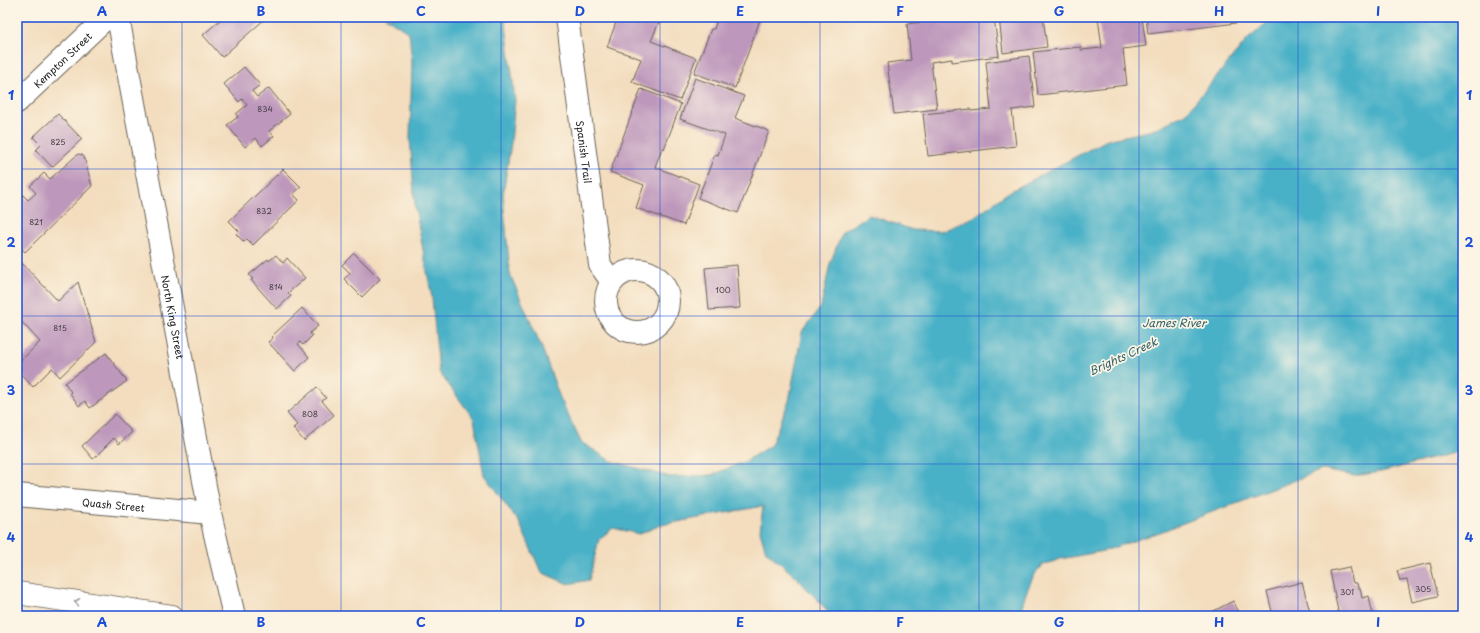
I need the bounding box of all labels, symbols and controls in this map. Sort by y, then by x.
text: A [97,1,107,20]
text: B [257,1,266,20]
text: C [416,1,426,20]
text: D [575,1,585,20]
text: E [736,1,744,20]
text: F [896,1,904,20]
text: G [1054,1,1064,20]
text: H [1214,1,1224,20]
text: I [1376,1,1380,20]
street label: Kempton Street [30,28,95,91]
text: 1 [8,85,14,104]
text: 1 [1466,85,1472,104]
house number: 834 [257,103,273,115]
street label: Spanish Trail [573,119,597,184]
house number: 825 [51,136,65,148]
house number: 832 [256,205,272,217]
house number: 821 [29,216,43,228]
text: 2 [6,232,16,251]
text: 2 [1464,232,1474,251]
street label: North King Street [158,274,189,360]
house number: 814 [269,281,283,293]
house number: 100 [715,284,731,296]
water label: James River [1142,314,1208,331]
house number: 815 [53,322,67,334]
water label: Brights Creek [1086,332,1161,379]
text: 3 [7,380,16,399]
text: 3 [1465,380,1474,399]
house number: 808 [302,408,318,420]
street label: Quash Street [82,494,146,514]
text: 4 [7,527,16,546]
text: 4 [1465,527,1474,546]
house number: 305 [1415,583,1431,595]
house number: 301 [1340,586,1354,598]
one-way arrow [74,598,80,607]
text: A [97,612,107,631]
text: B [257,612,266,631]
text: C [416,612,426,631]
text: D [575,612,585,631]
text: E [736,612,744,631]
text: F [896,612,904,631]
text: G [1054,612,1064,631]
text: H [1214,612,1224,631]
text: I [1376,612,1380,631]

